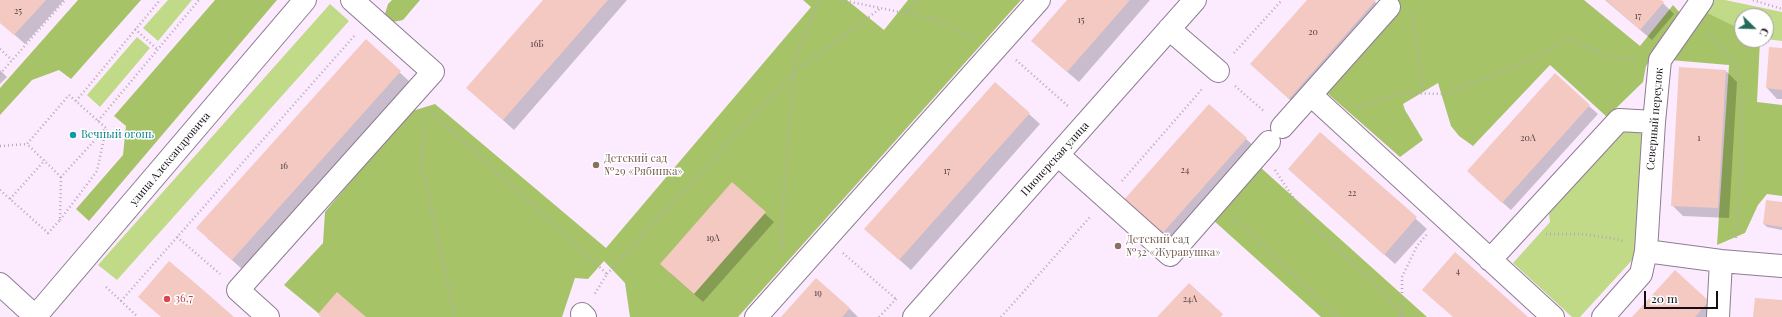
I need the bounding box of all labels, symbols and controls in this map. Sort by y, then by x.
house number: 25 [14,6,22,16]
north arrow [1734,8,1774,48]
house number: 17 [1635,11,1641,21]
house number: 15 [1078,15,1084,25]
text: С [1756,26,1773,39]
house number: 20 [1308,27,1318,37]
house number: 16Б [530,39,544,49]
street label: Северный переулок [1644,67,1666,171]
street label: улица Александровича [127,110,213,208]
street label: Пионерская улица [1018,119,1092,199]
place label: Вечный огонь [81,128,154,142]
marker: Вечный огонь [68,130,78,140]
house number: 20А [1520,133,1536,143]
house number: 1 [1697,133,1701,143]
place label: Детский сад №29 «Рябинка» [604,152,683,178]
marker: Детский сад №29 «Рябинка» [591,160,601,170]
house number: 16 [280,161,288,171]
house number: 24 [1181,165,1189,175]
house number: 17 [944,166,950,176]
house number: 22 [1348,188,1356,198]
house number: 19А [706,233,720,243]
place label: Детский сад №32 «Журавушка» [1126,233,1221,259]
marker: Детский сад №32 «Журавушка» [1113,241,1123,251]
house number: 4 [1456,266,1460,276]
scale bar [1646,283,1720,309]
house number: 19 [814,288,822,298]
text: 20 m [1651,290,1678,306]
place label: 36,7 [175,292,193,306]
marker: 36,7 [162,294,172,304]
house number: 24А [1183,294,1197,304]

